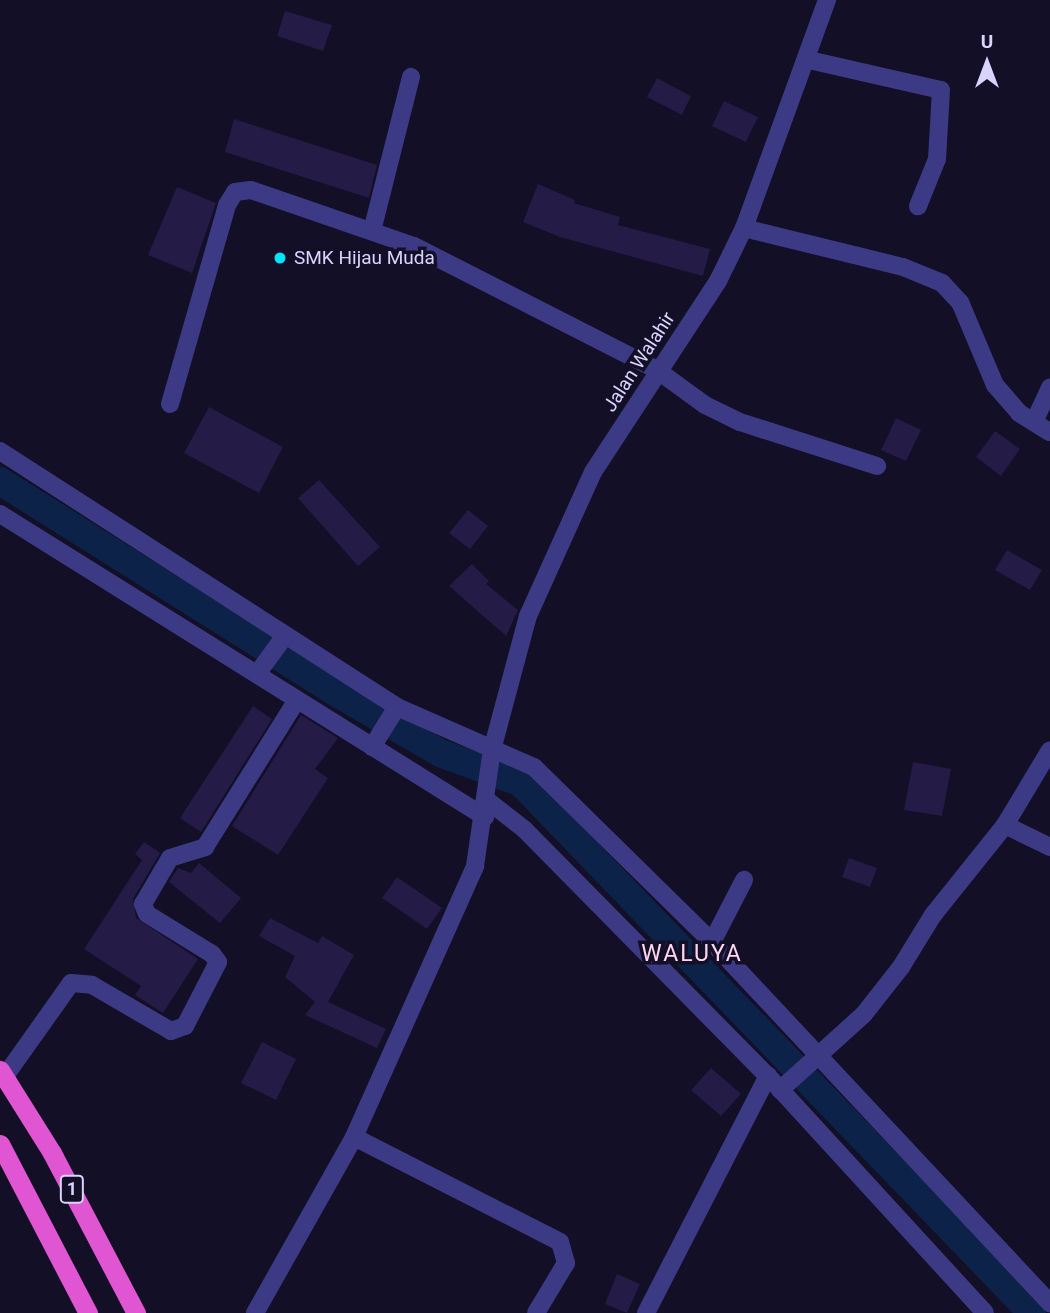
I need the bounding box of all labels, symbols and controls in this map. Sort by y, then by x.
north arrow [952,28,1022,98]
text: U [981,30,993,53]
place label: SMK Hijau Muda [294,247,435,269]
marker: SMK Hijau Muda [272,250,288,266]
street label: Jalan Walahir [598,308,680,416]
district label: WALUYA [642,940,742,968]
road number: 1 [60,1174,84,1204]

